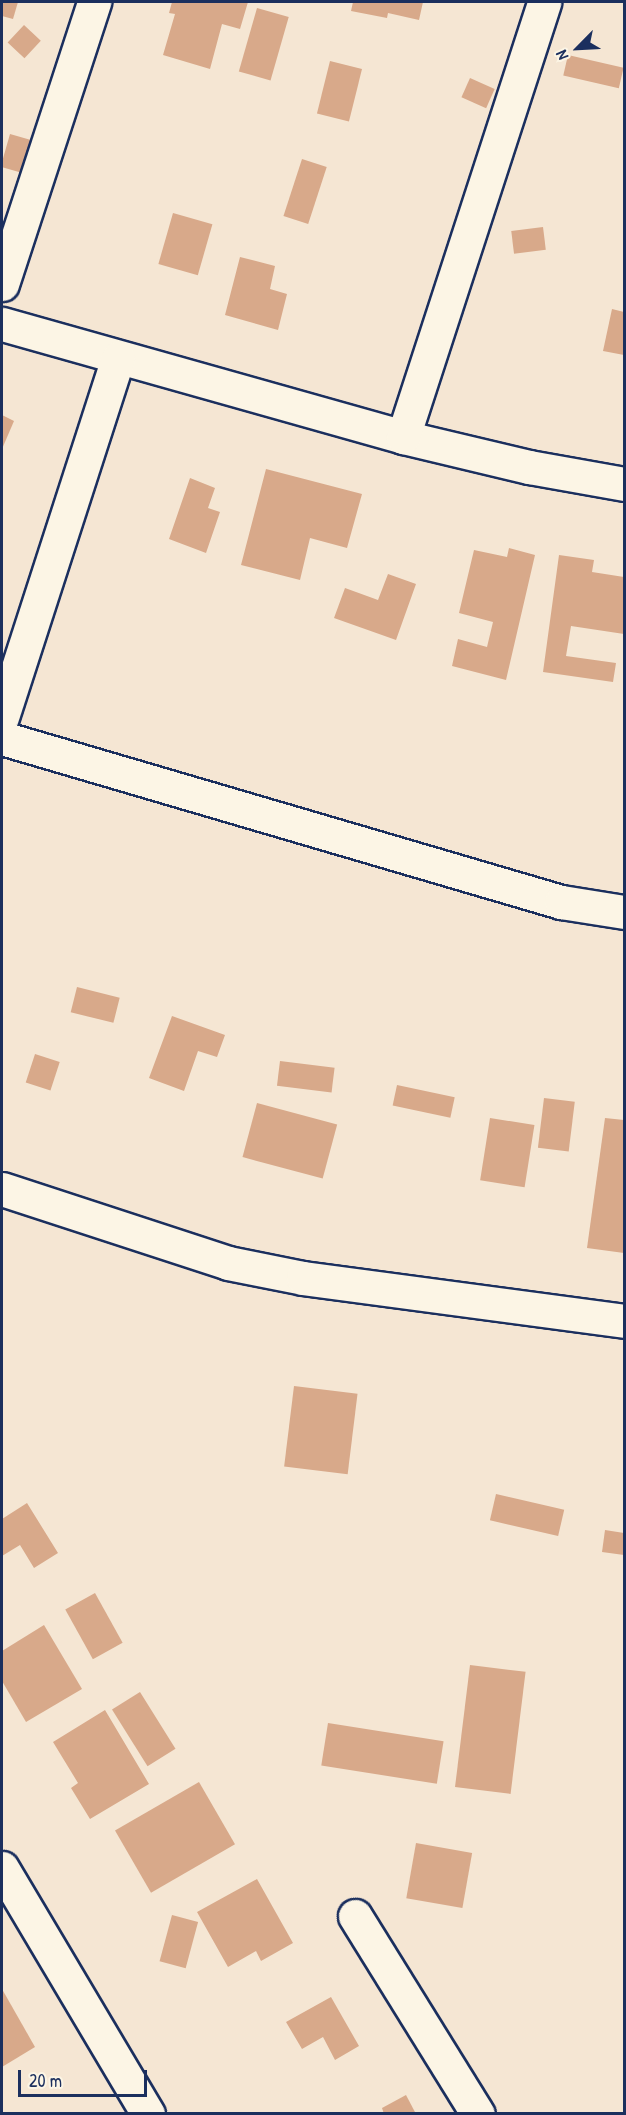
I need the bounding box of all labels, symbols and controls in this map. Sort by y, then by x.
north arrow [548,18,608,78]
text: N [550,47,573,64]
scale bar [21,2058,150,2096]
text: 20 m [29,2068,62,2093]

